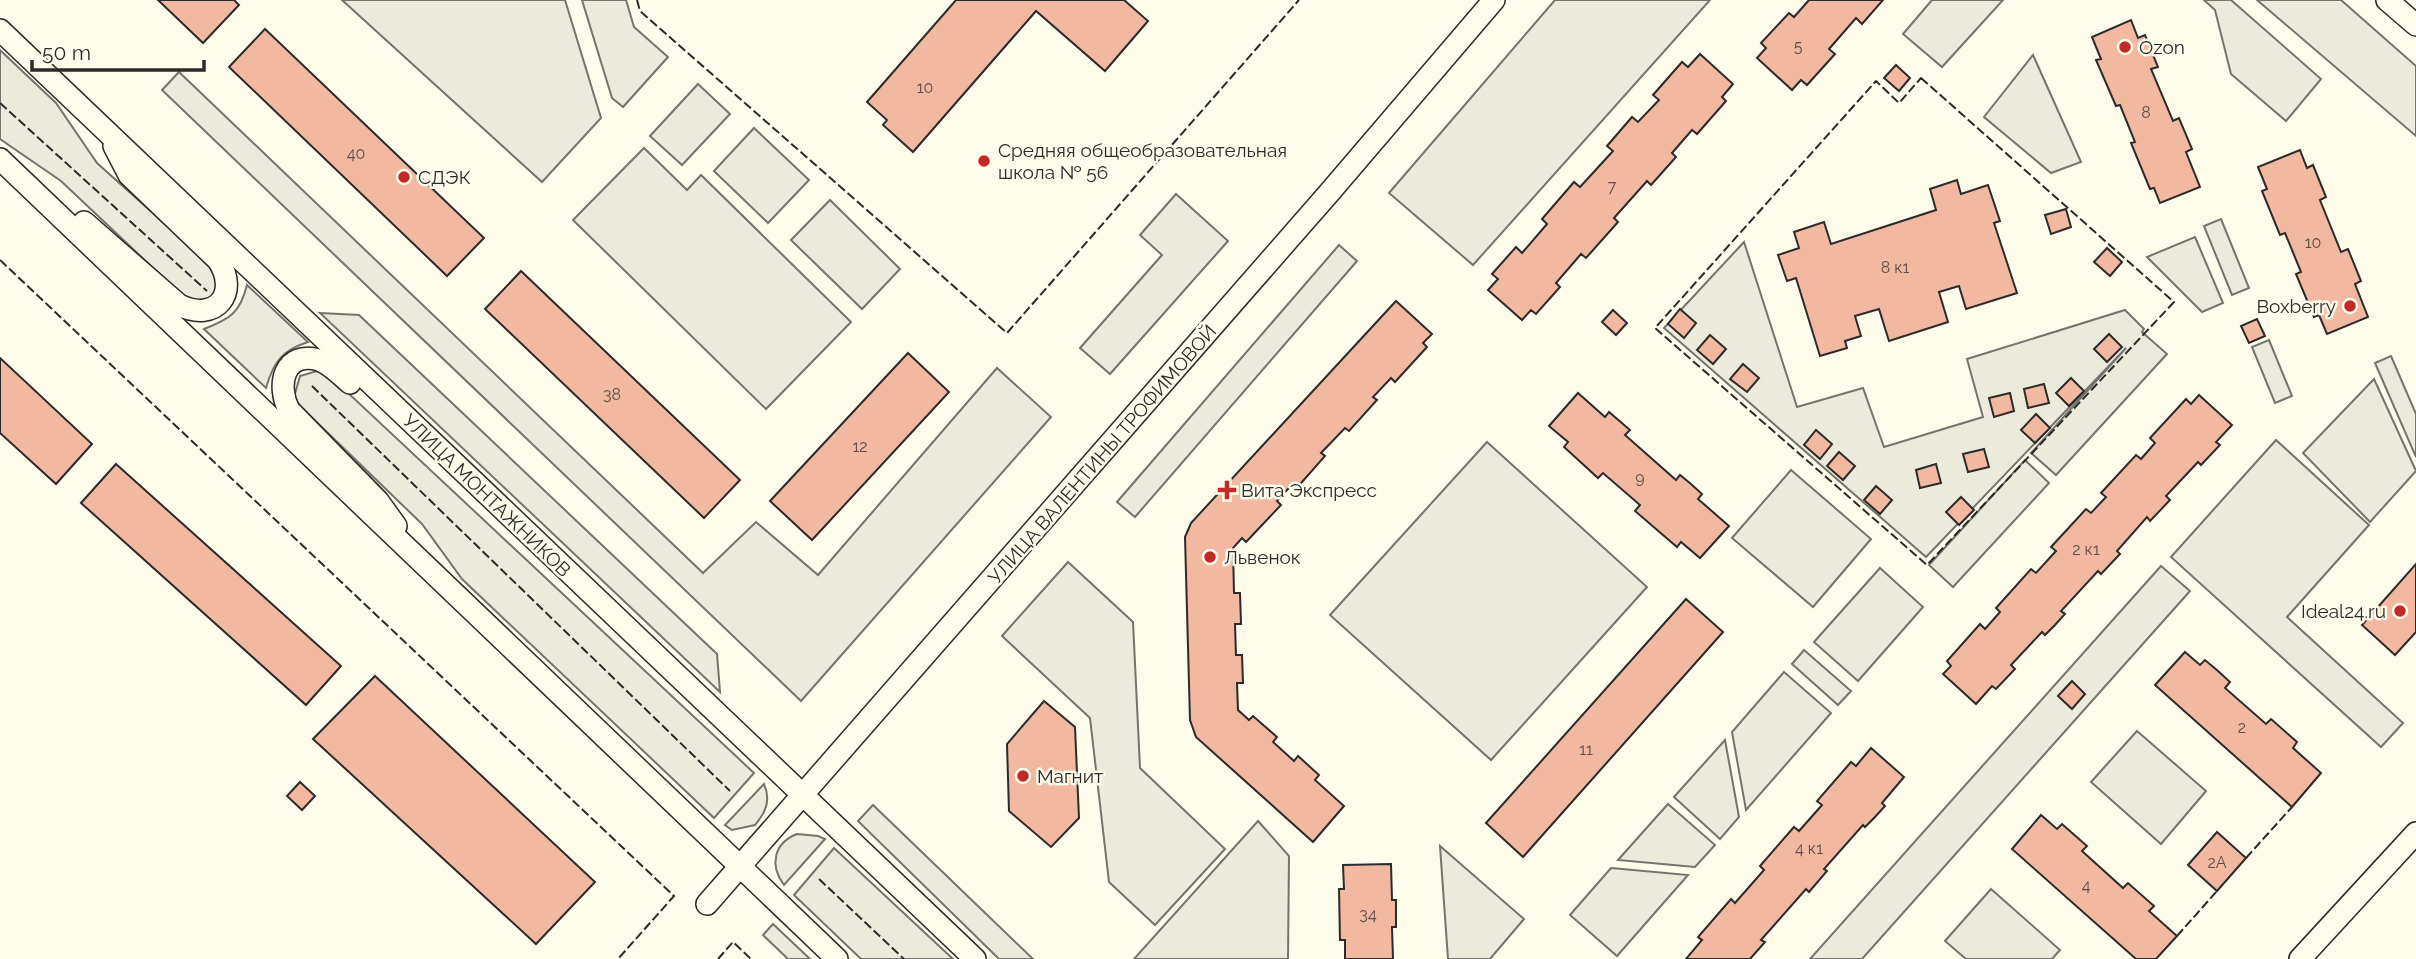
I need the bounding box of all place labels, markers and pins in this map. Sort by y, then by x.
place label: Ozon [2139,36,2185,58]
marker: Ozon [2117,39,2133,55]
place label: Средняя общеобразовательная школа № 56 [998,139,1287,183]
marker: Средняя общеобразовательная школа № 56 [976,153,992,169]
place label: СДЭК [418,166,471,188]
marker: СДЭК [396,169,412,185]
place label: Boxberry [2256,295,2336,317]
marker: Boxberry [2342,298,2358,314]
place label: Вита Экспресс [1241,479,1377,501]
marker: Вита Экспресс [1219,482,1235,498]
place label: Львенок [1224,546,1301,568]
marker: Львенок [1202,549,1218,565]
place label: Ideal24.ru [2301,600,2386,622]
marker: Ideal24.ru [2392,603,2408,619]
place label: Магнит [1037,765,1103,787]
marker: Магнит [1015,768,1031,784]

